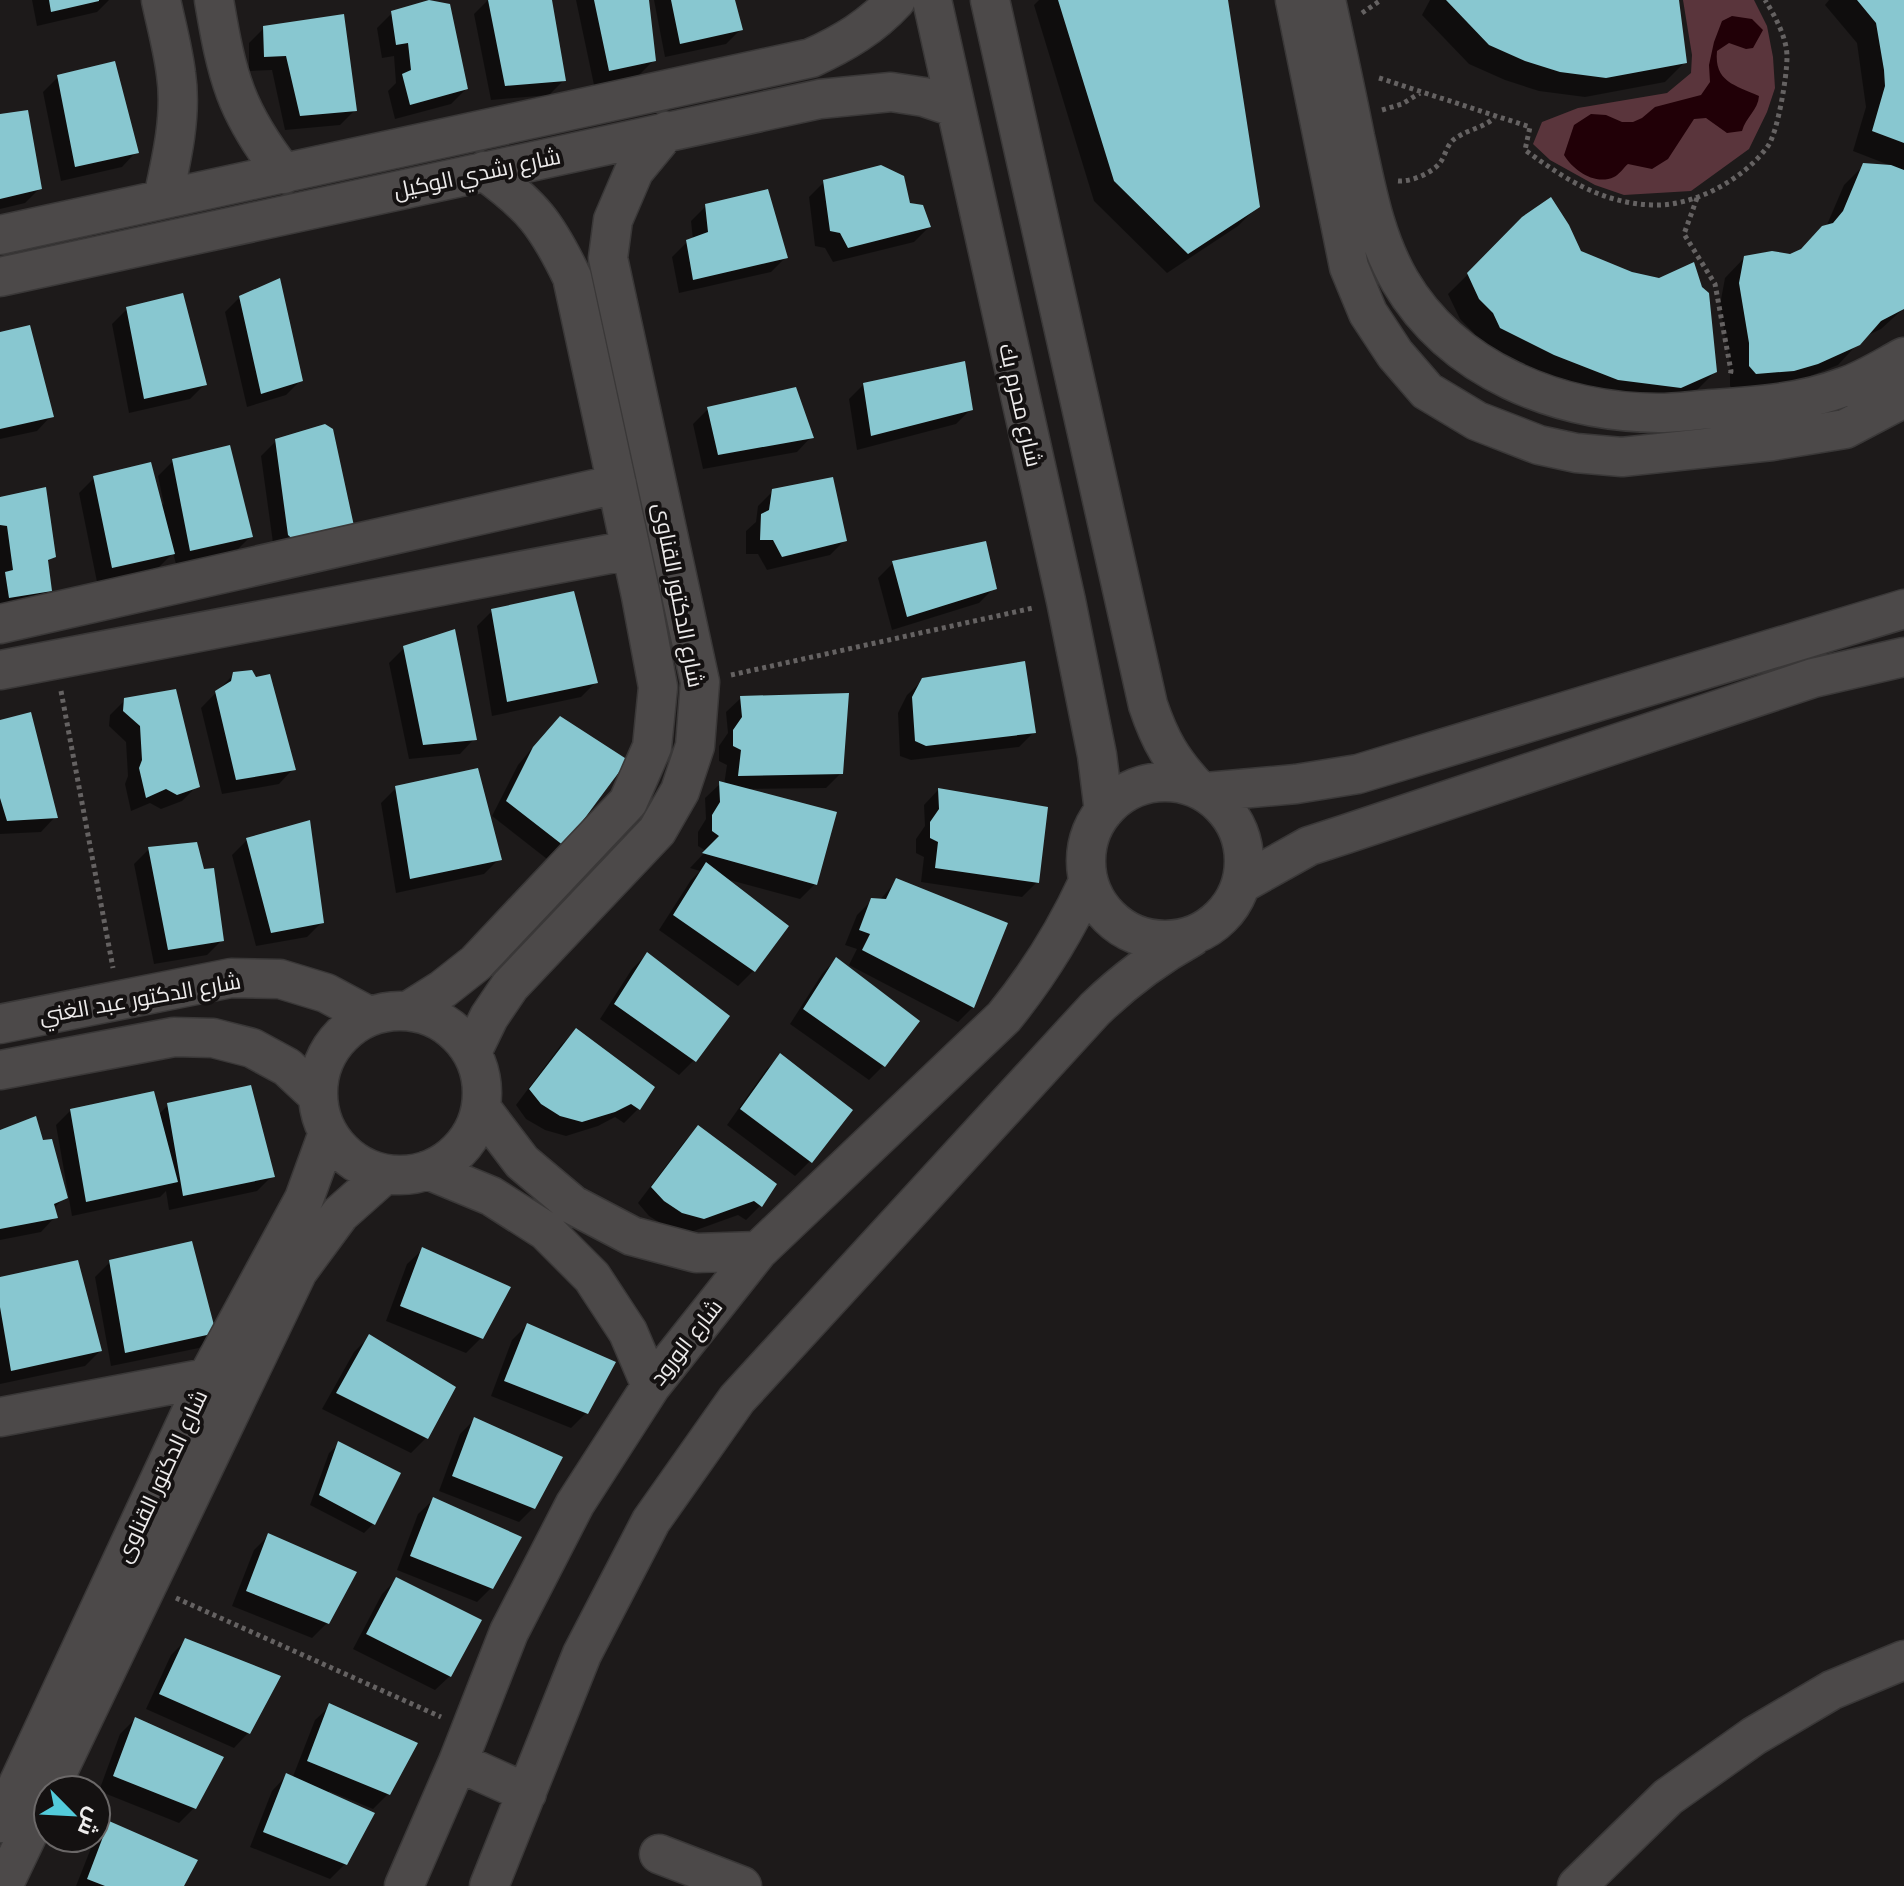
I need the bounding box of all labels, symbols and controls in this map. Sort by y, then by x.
street label: شارع رشدي الوكيل [391,142,564,207]
street label: شارع محرم بك [991,340,1049,470]
street label: شارع الدكتور القناوى [646,500,711,690]
street label: شارع الدكتور عبد الغني [37,966,244,1032]
street label: شارع الورود [644,1293,729,1391]
street label: شارع الدكتور القناوى [109,1385,214,1567]
north arrow [32,1774,112,1854]
text: ش [71,1803,109,1841]

